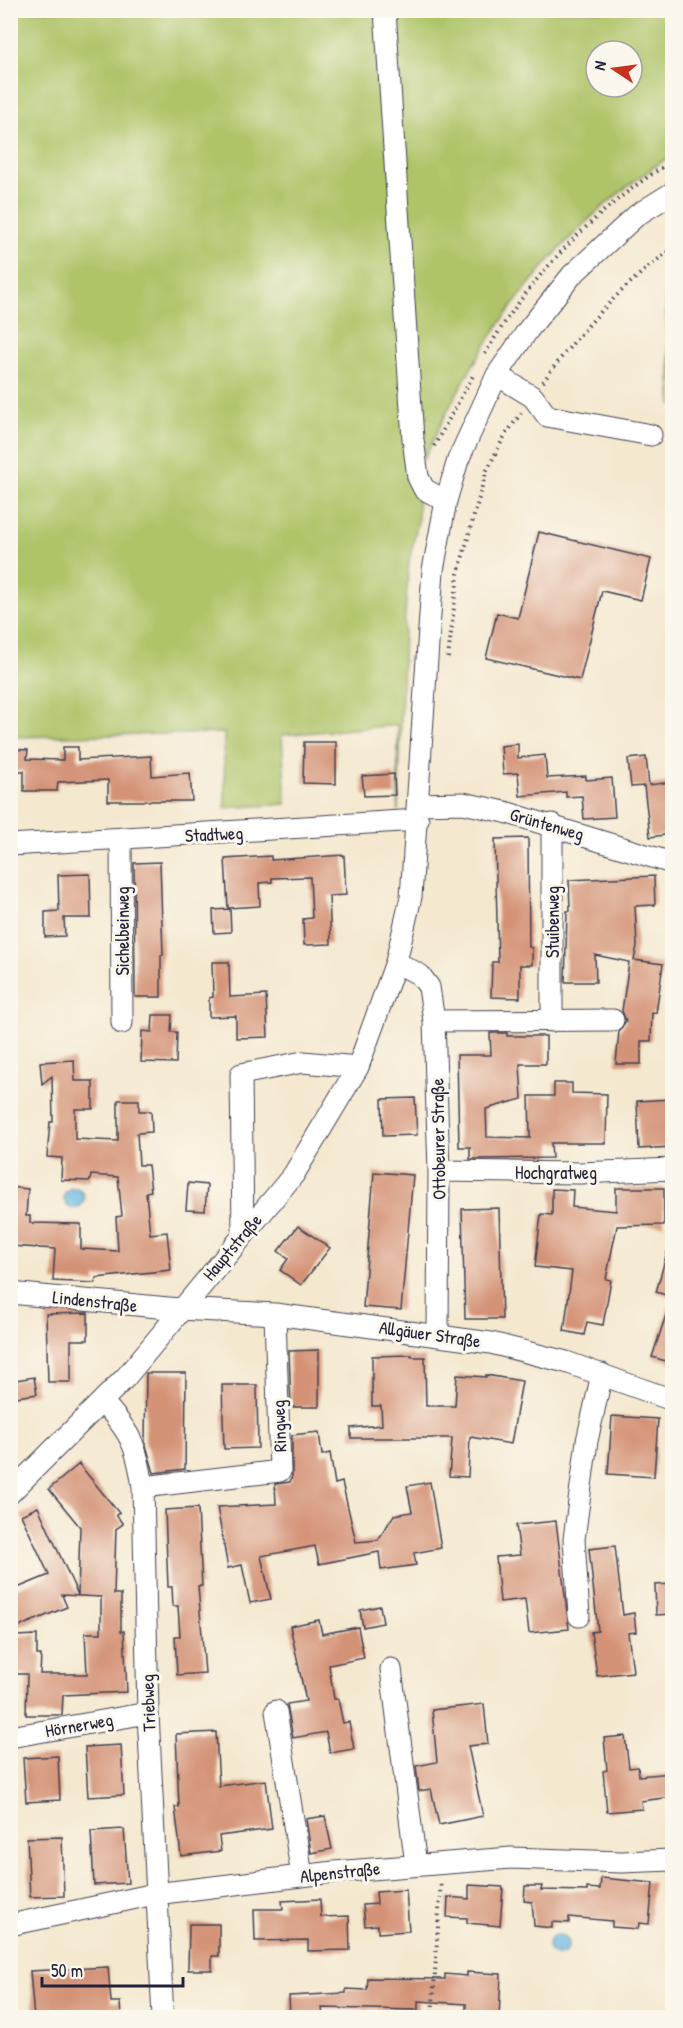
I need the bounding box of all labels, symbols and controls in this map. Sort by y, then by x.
north arrow [584,39,644,99]
text: N [588,59,611,72]
street label: Grüntenweg [507,802,587,846]
street label: Stadtweg [184,820,244,848]
street label: Sichelbeinweg [110,886,135,976]
street label: Stuibenweg [540,886,565,958]
street label: Ottobeurer Straße [424,1078,452,1200]
street label: Hochgratweg [515,1160,597,1185]
street label: Hauptstraße [197,1208,267,1286]
street label: Lindenstraße [51,1284,139,1318]
street label: Allgäuer Straße [378,1315,482,1353]
street label: Ringweg [266,1400,292,1452]
street label: Triebweg [135,1674,161,1732]
street label: Hörnerweg [43,1707,115,1743]
street label: Alpenstraße [299,1855,381,1889]
scale bar [42,1950,183,1988]
text: 50 m [51,1958,83,1983]

